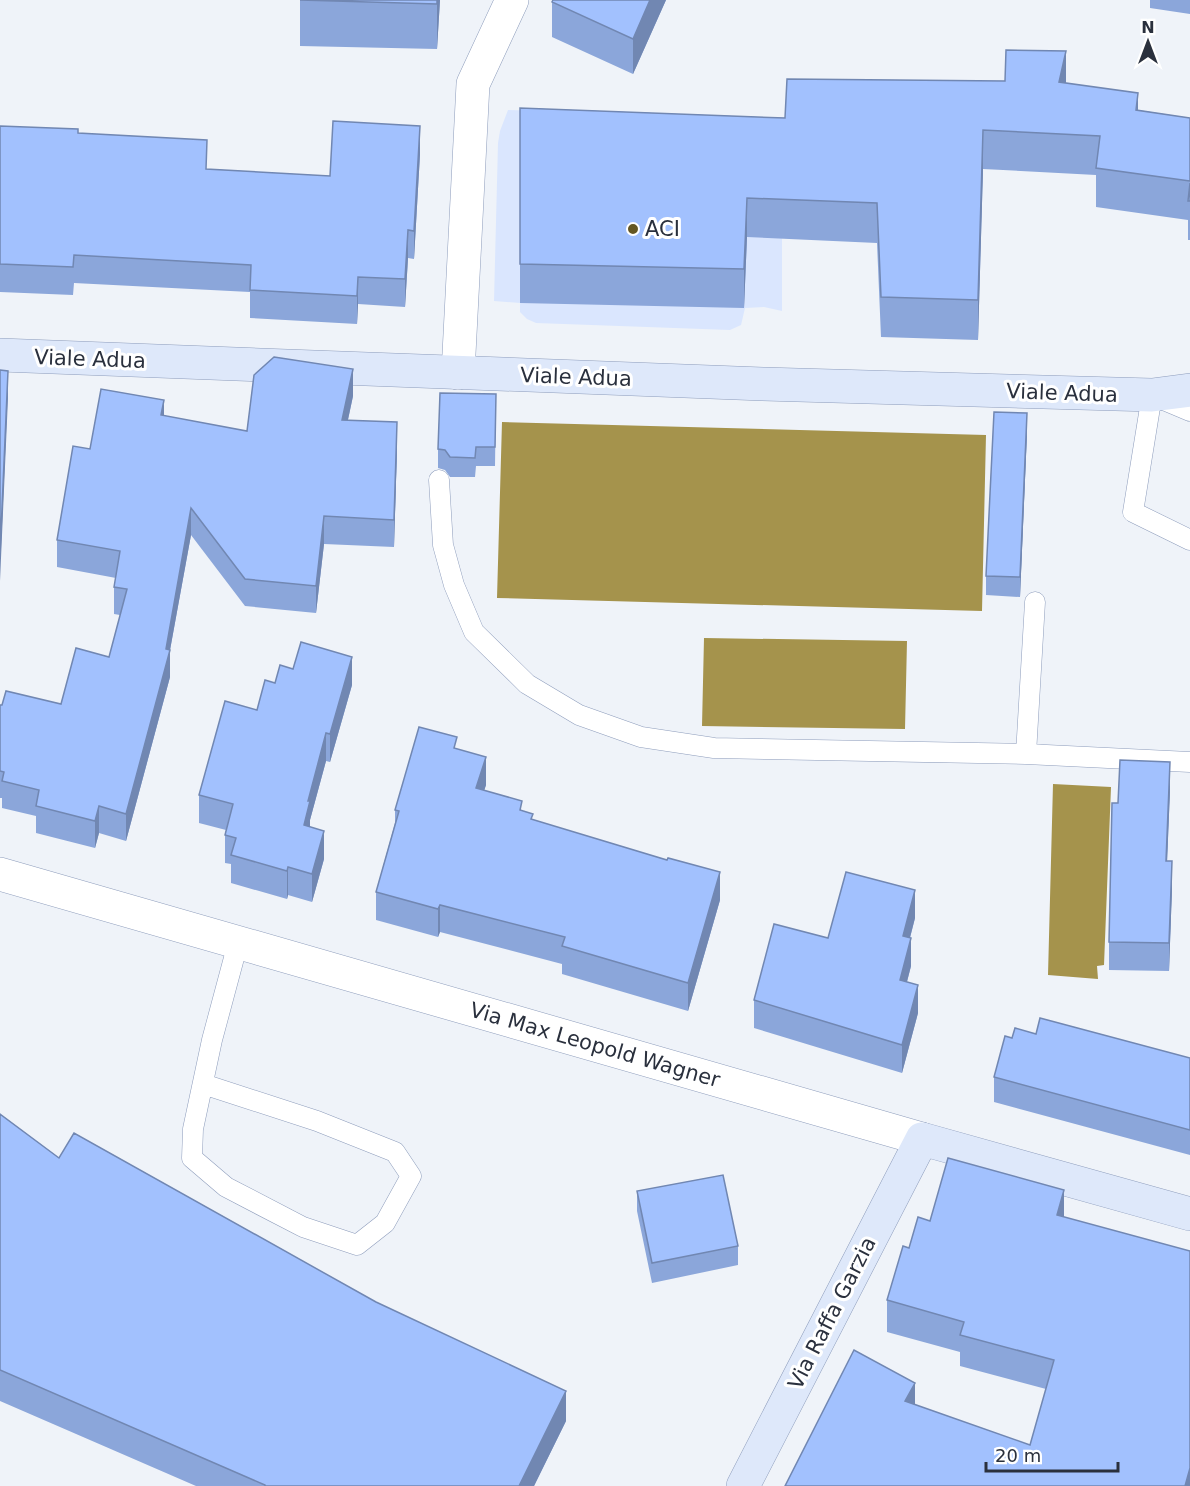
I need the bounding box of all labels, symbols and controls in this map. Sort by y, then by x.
north arrow [1118,12,1178,72]
text: N [1141,18,1155,37]
place label: ACI [645,217,680,241]
marker: ACI [626,222,640,236]
street label: Viale Adua [34,345,146,373]
street label: Viale Adua [520,363,632,391]
street label: Viale Adua [1006,379,1118,407]
street label: Via Max Leopold Wagner [467,998,723,1092]
street label: Via Raffa Garzia [783,1233,881,1393]
scale bar [986,1435,1118,1473]
text: 20 m [995,1445,1041,1466]

